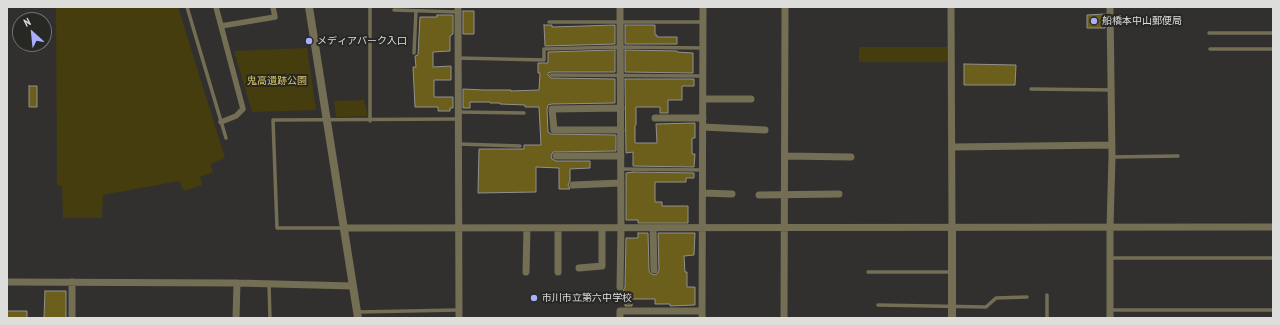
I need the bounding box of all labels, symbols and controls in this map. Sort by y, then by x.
north arrow [12,12,52,52]
text: N [21,15,33,30]
place label: 船橋本中山郵便局 [1102,15,1182,27]
marker: 船橋本中山郵便局 [1089,16,1099,26]
place label: メディアパーク入口 [317,35,407,47]
marker: メディアパーク入口 [304,36,314,46]
park label: 鬼高遺跡公園 [247,75,307,87]
place label: 市川市立第六中学校 [542,292,632,304]
marker: 市川市立第六中学校 [529,293,539,303]

